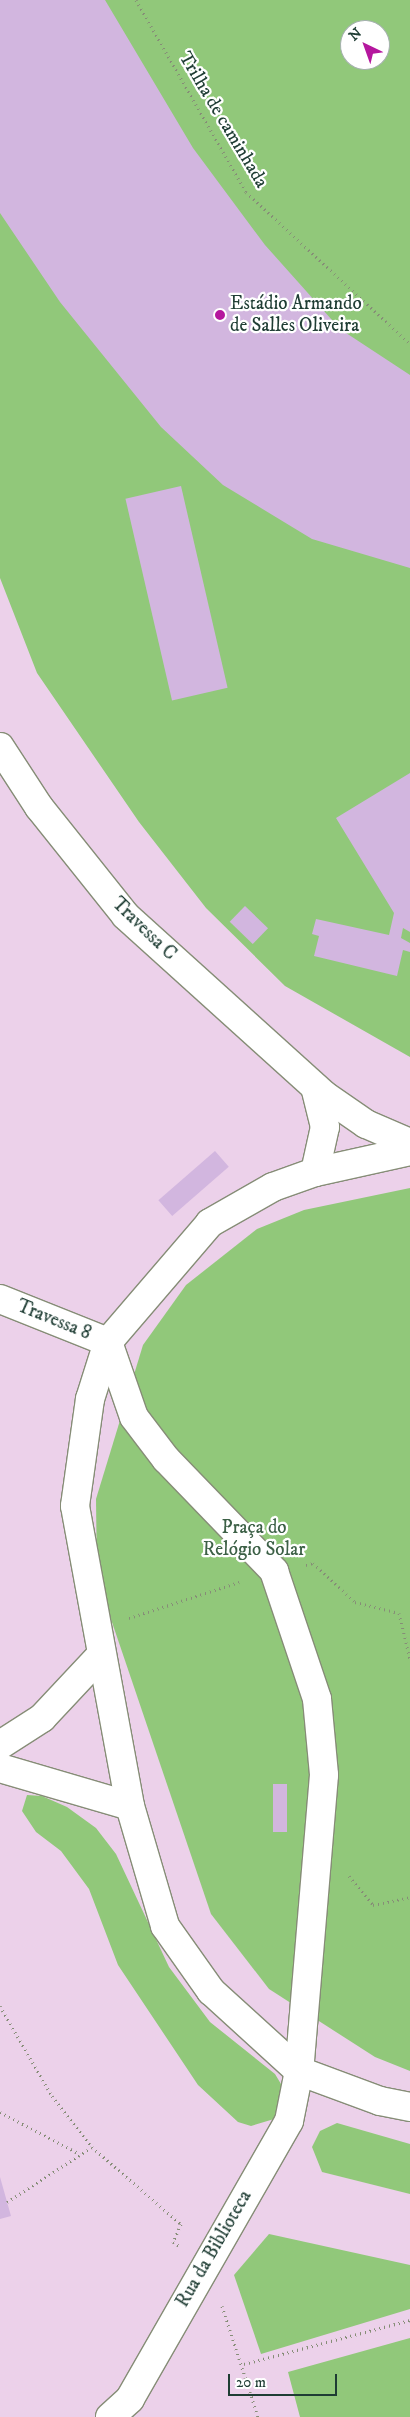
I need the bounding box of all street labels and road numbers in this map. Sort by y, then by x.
street label: Trilha de caminhada [173,48,273,192]
street label: Travessa C [107,893,181,965]
street label: Travessa 8 [14,1295,94,1345]
street label: Rua da Biblioteca [171,2186,257,2312]

